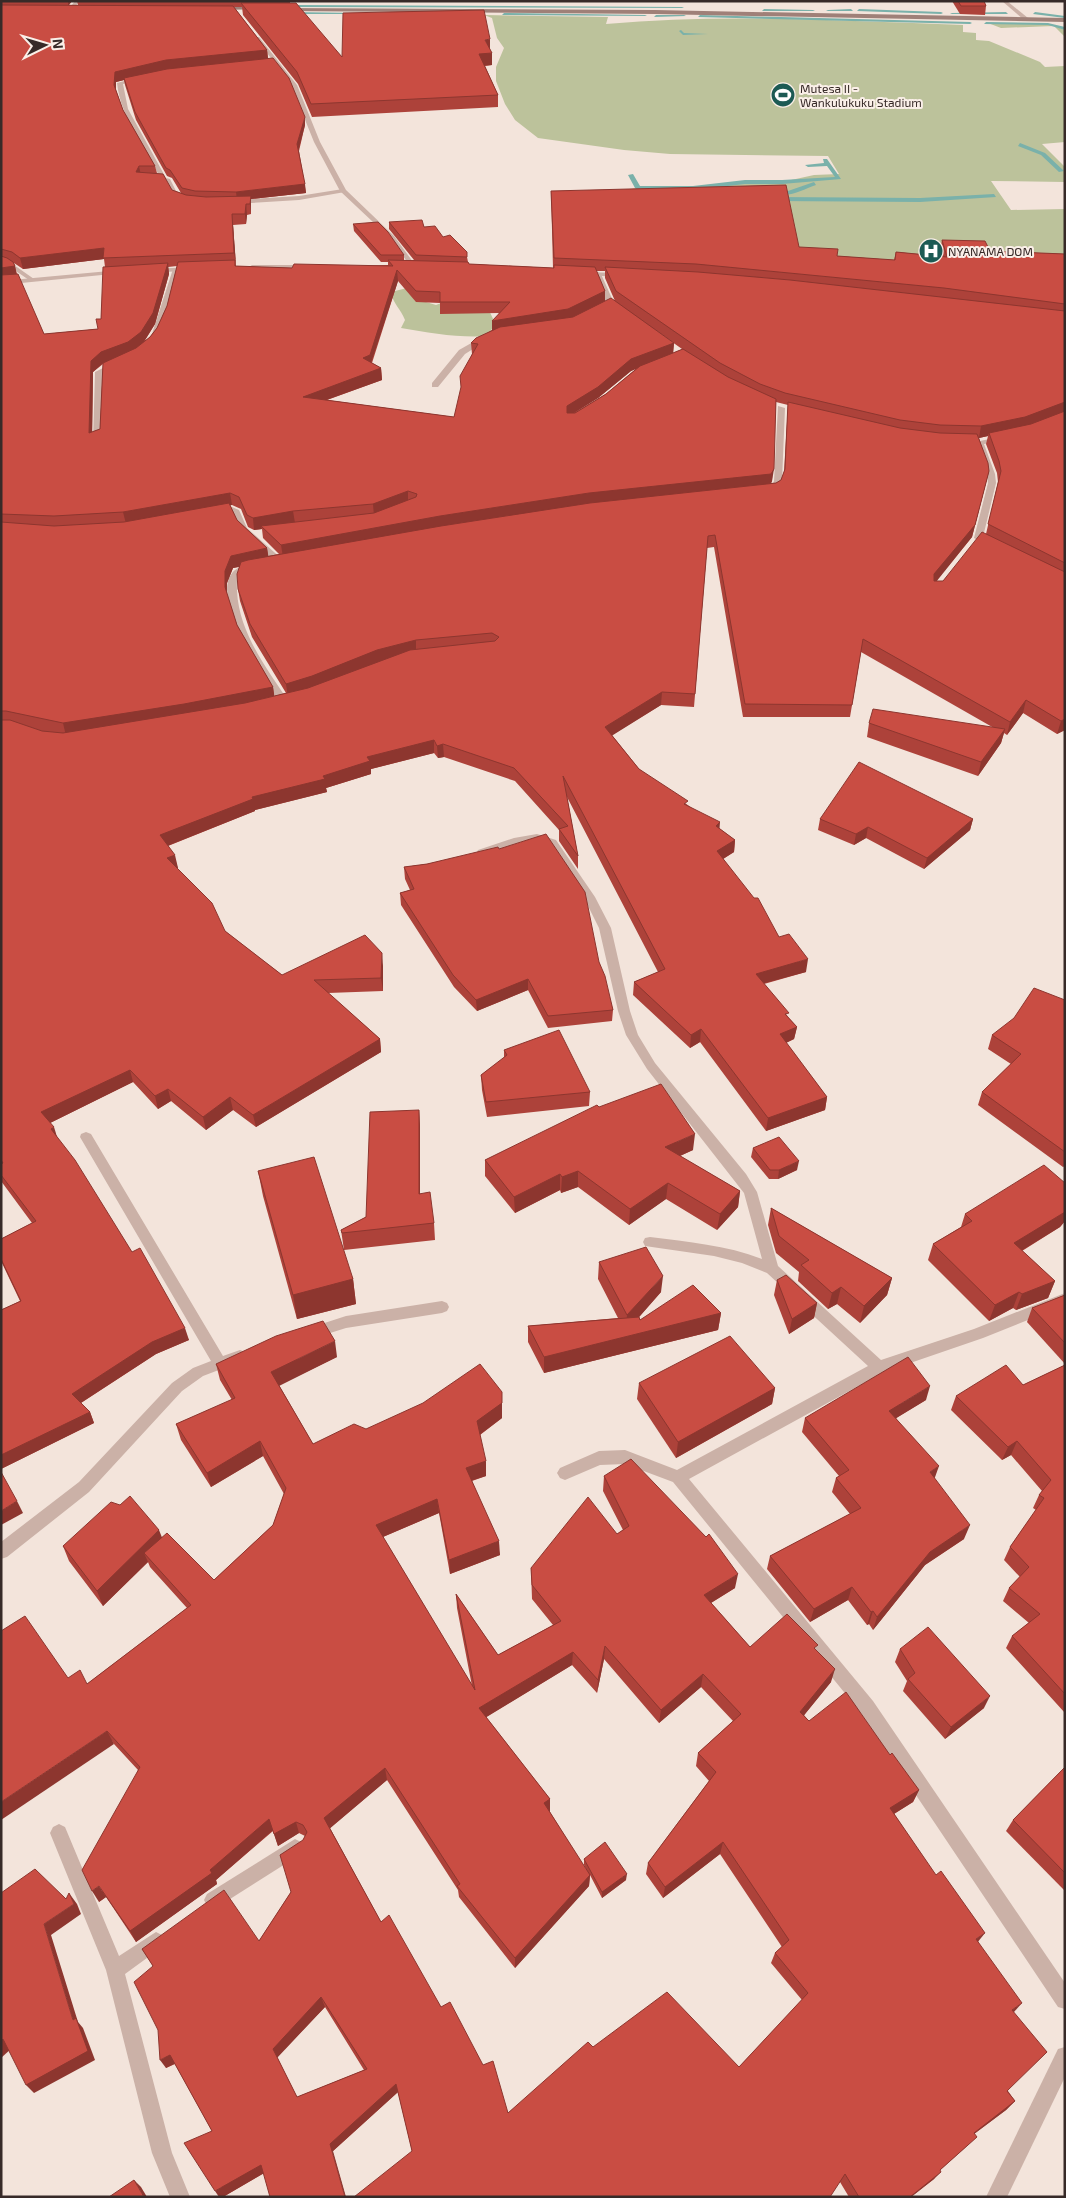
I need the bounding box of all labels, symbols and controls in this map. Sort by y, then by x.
north arrow [20,20,70,70]
text: N [50,38,67,50]
place label: Mutesa II - Wankulukuku Stadium [800,81,922,109]
sports icon: Mutesa II - Wankulukuku Stadium [770,82,796,108]
hospital icon: NYANAMA DOM [918,238,944,264]
place label: NYANAMA DOM [948,244,1033,258]

